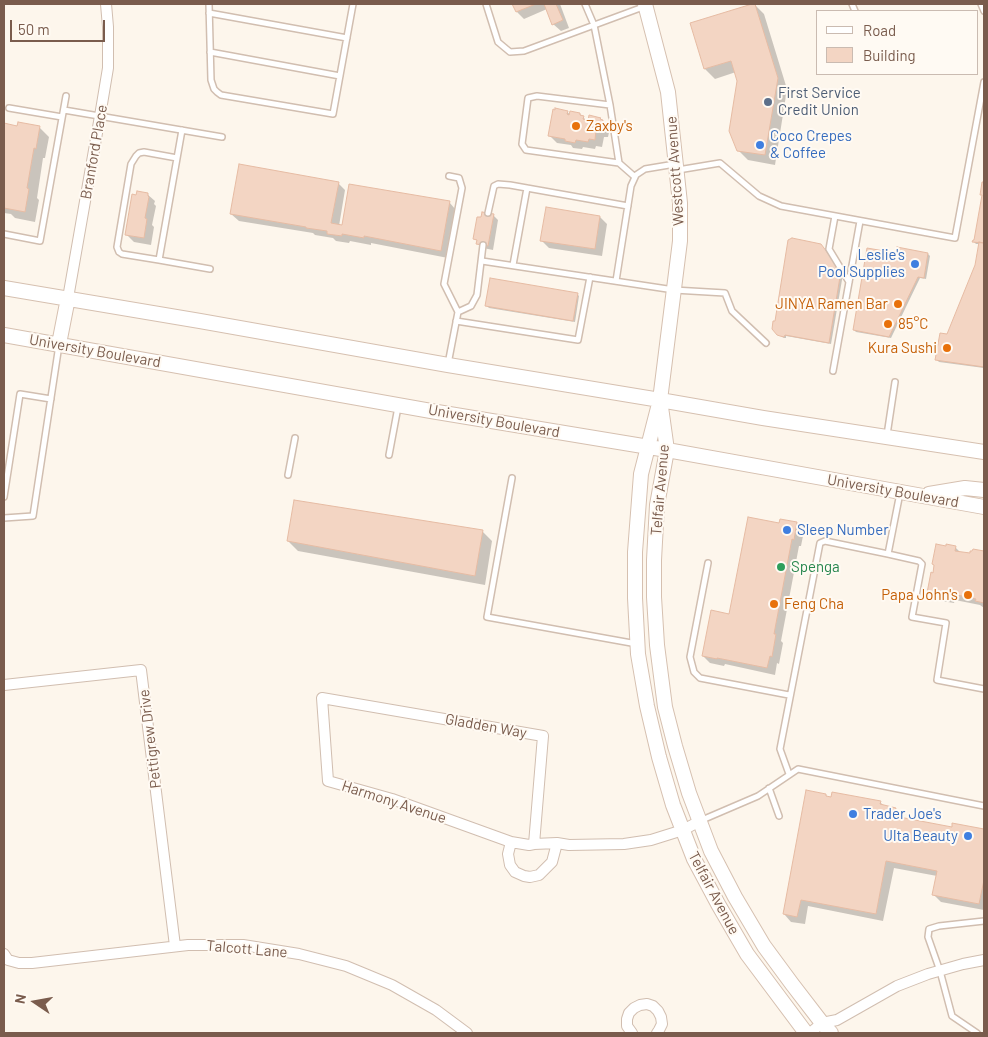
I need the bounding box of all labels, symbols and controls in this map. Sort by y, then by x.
scale bar [12,10,108,42]
legend [816,10,978,75]
text: 50 m [18,20,50,38]
text: Road [863,21,896,39]
text: Building [863,46,916,64]
place label: First Service Credit Union [778,84,861,119]
marker: First Service Credit Union [762,96,774,108]
street label: Branford Place [77,103,111,201]
street label: Westcott Avenue [662,115,688,227]
place label: Zaxby's [586,117,633,135]
marker: Zaxby's [570,120,582,132]
place label: Coco Crepes & Coffee [770,127,852,162]
marker: Coco Crepes & Coffee [754,139,766,151]
place label: Leslie's Pool Supplies [818,246,905,281]
marker: Leslie's Pool Supplies [909,258,921,270]
place label: JINYA Ramen Bar [775,295,888,313]
marker: JINYA Ramen Bar [892,298,904,310]
place label: 85°C [898,315,928,333]
marker: 85°C [882,318,894,330]
street label: University Boulevard [28,331,162,371]
place label: Kura Sushi [868,339,937,357]
marker: Kura Sushi [941,342,953,354]
street label: University Boulevard [427,401,561,441]
street label: Telfair Avenue [647,444,673,536]
street label: University Boulevard [826,471,960,511]
place label: Sleep Number [797,521,889,539]
marker: Sleep Number [781,524,793,536]
place label: Spenga [791,558,840,576]
marker: Spenga [775,561,787,573]
place label: Papa John's [881,586,958,604]
marker: Papa John's [962,589,974,601]
place label: Feng Cha [784,595,844,613]
marker: Feng Cha [768,598,780,610]
street label: Pettigrew Drive [135,688,165,790]
street label: Gladden Way [444,710,528,742]
street label: Harmony Avenue [339,777,449,827]
place label: Trader Joe's [863,805,942,823]
marker: Trader Joe's [847,808,859,820]
place label: Ulta Beauty [883,827,958,845]
marker: Ulta Beauty [962,830,974,842]
street label: Telfair Avenue [685,848,743,938]
street label: Talcott Lane [206,936,288,962]
north arrow [10,977,60,1027]
text: N [11,992,29,1005]

